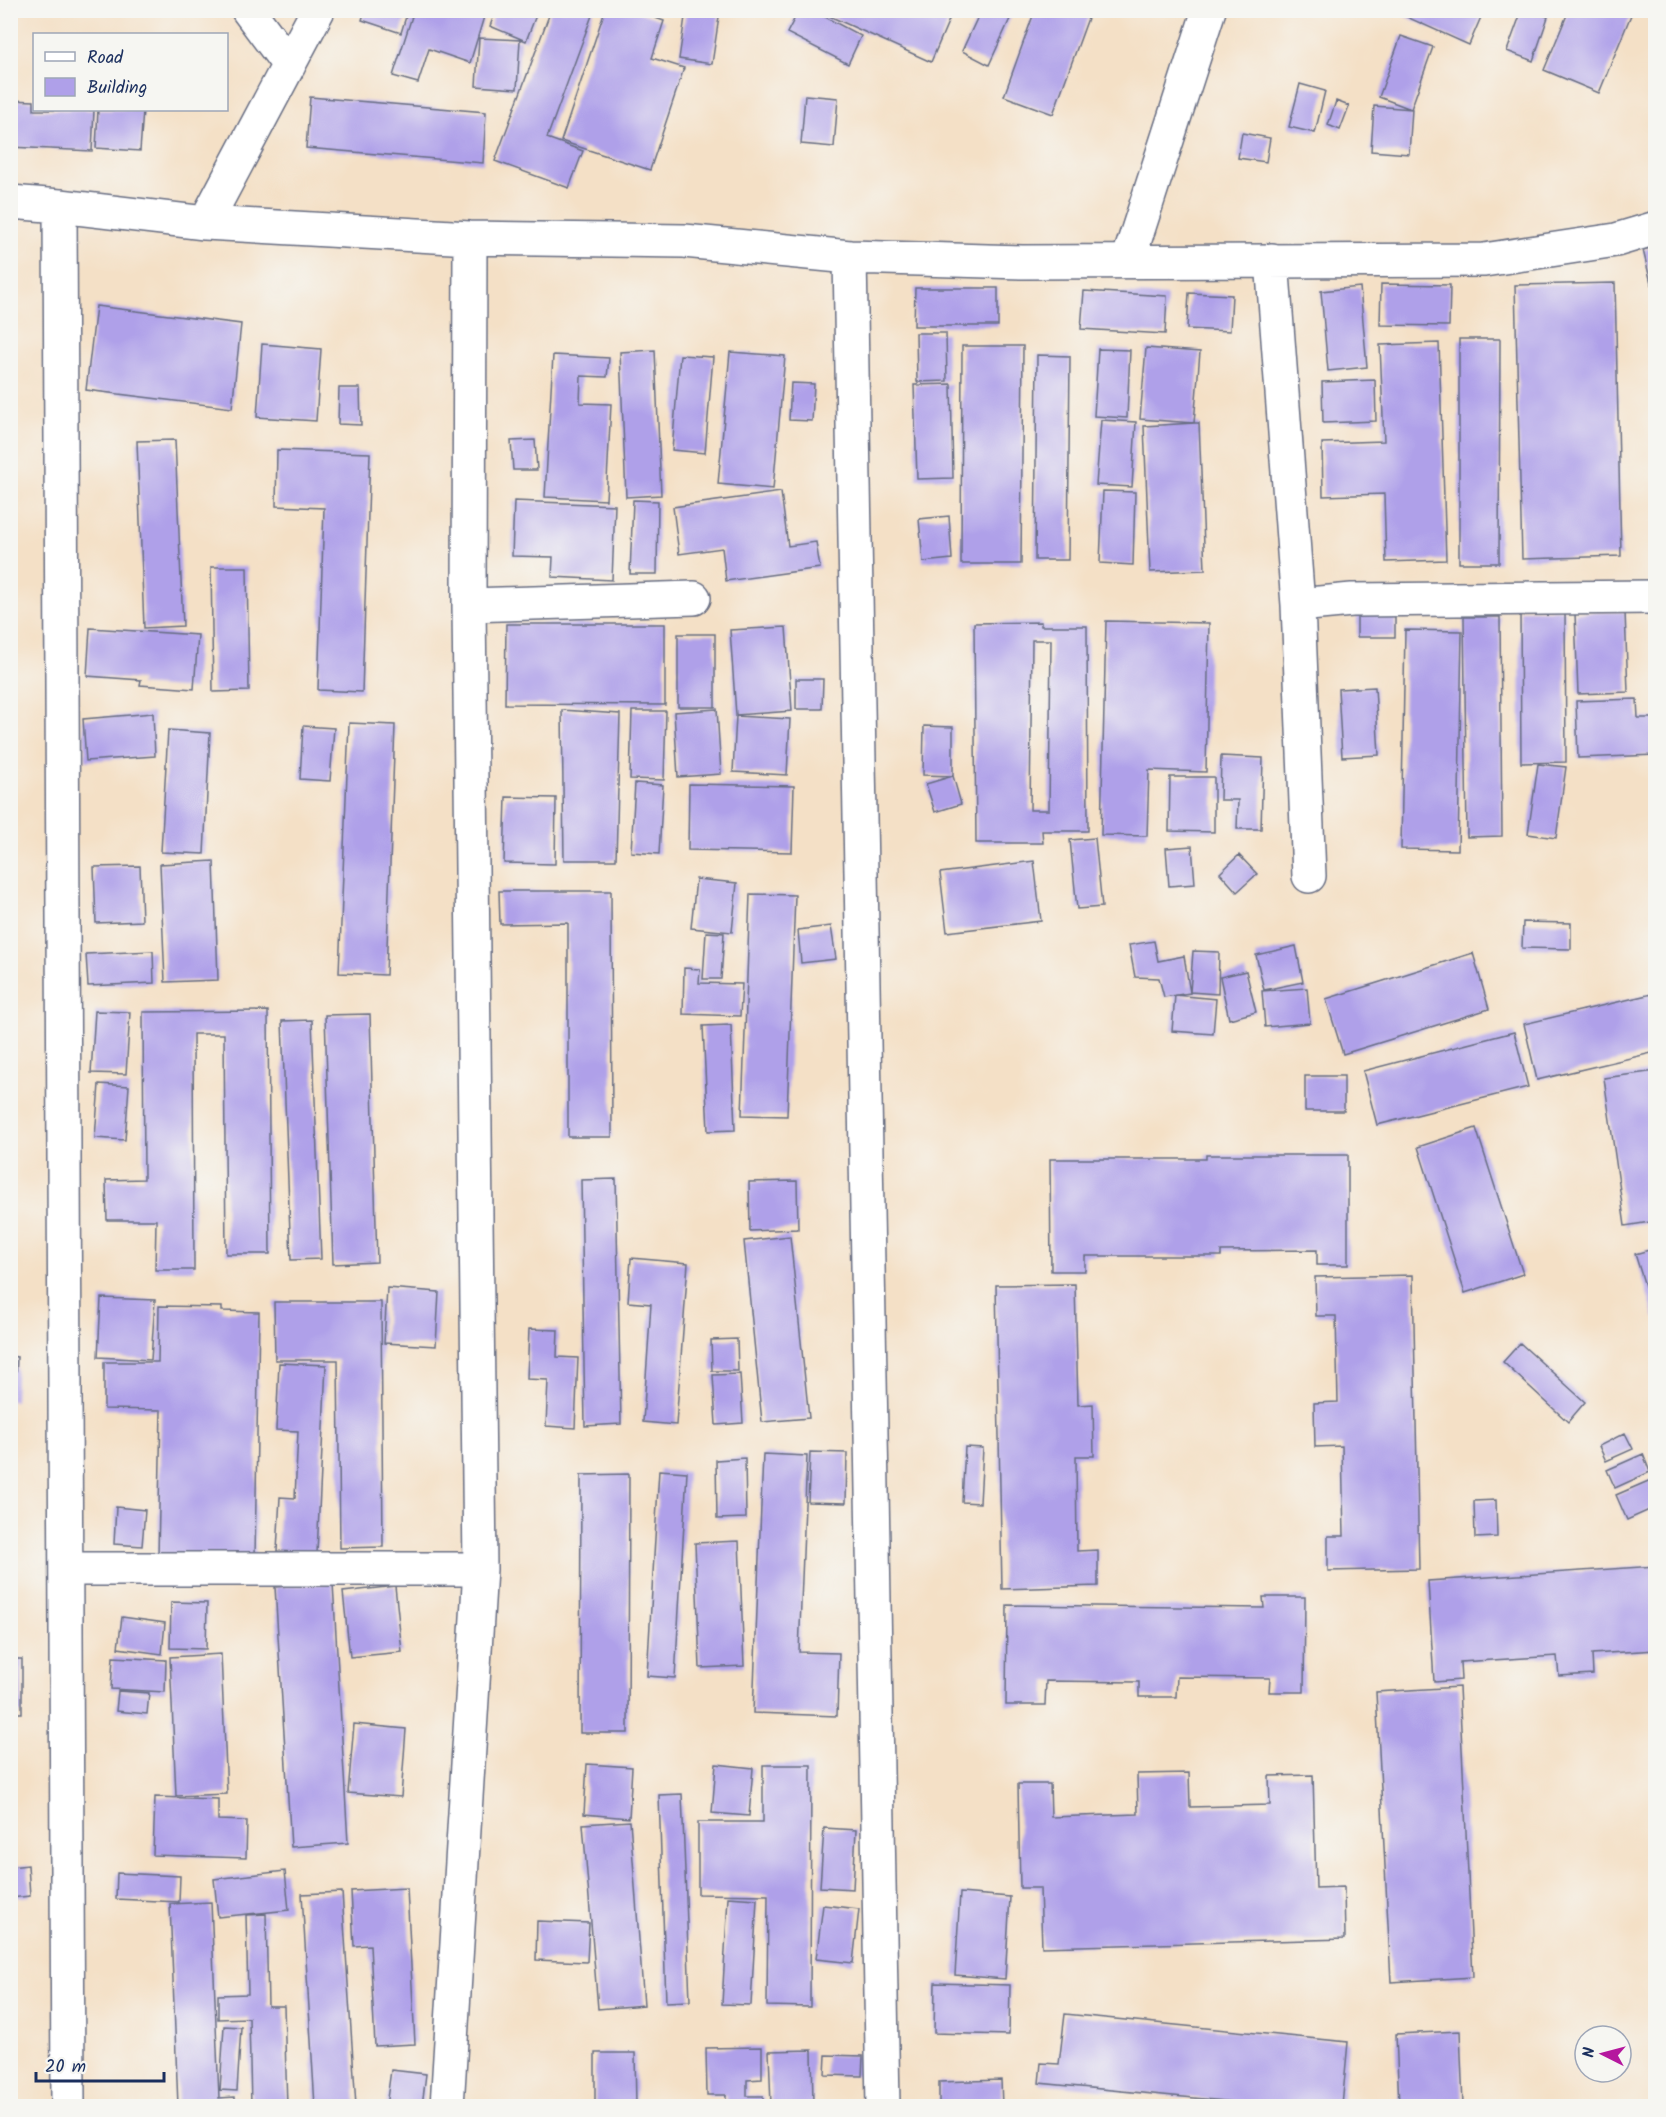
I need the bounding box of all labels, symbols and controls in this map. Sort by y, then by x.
legend [33,33,228,111]
text: Road [87,44,124,73]
text: Building [87,74,147,103]
north arrow [1573,2024,1633,2084]
scale bar [36,2045,164,2083]
text: N [1577,2046,1603,2059]
text: 20 m [45,2053,86,2082]

